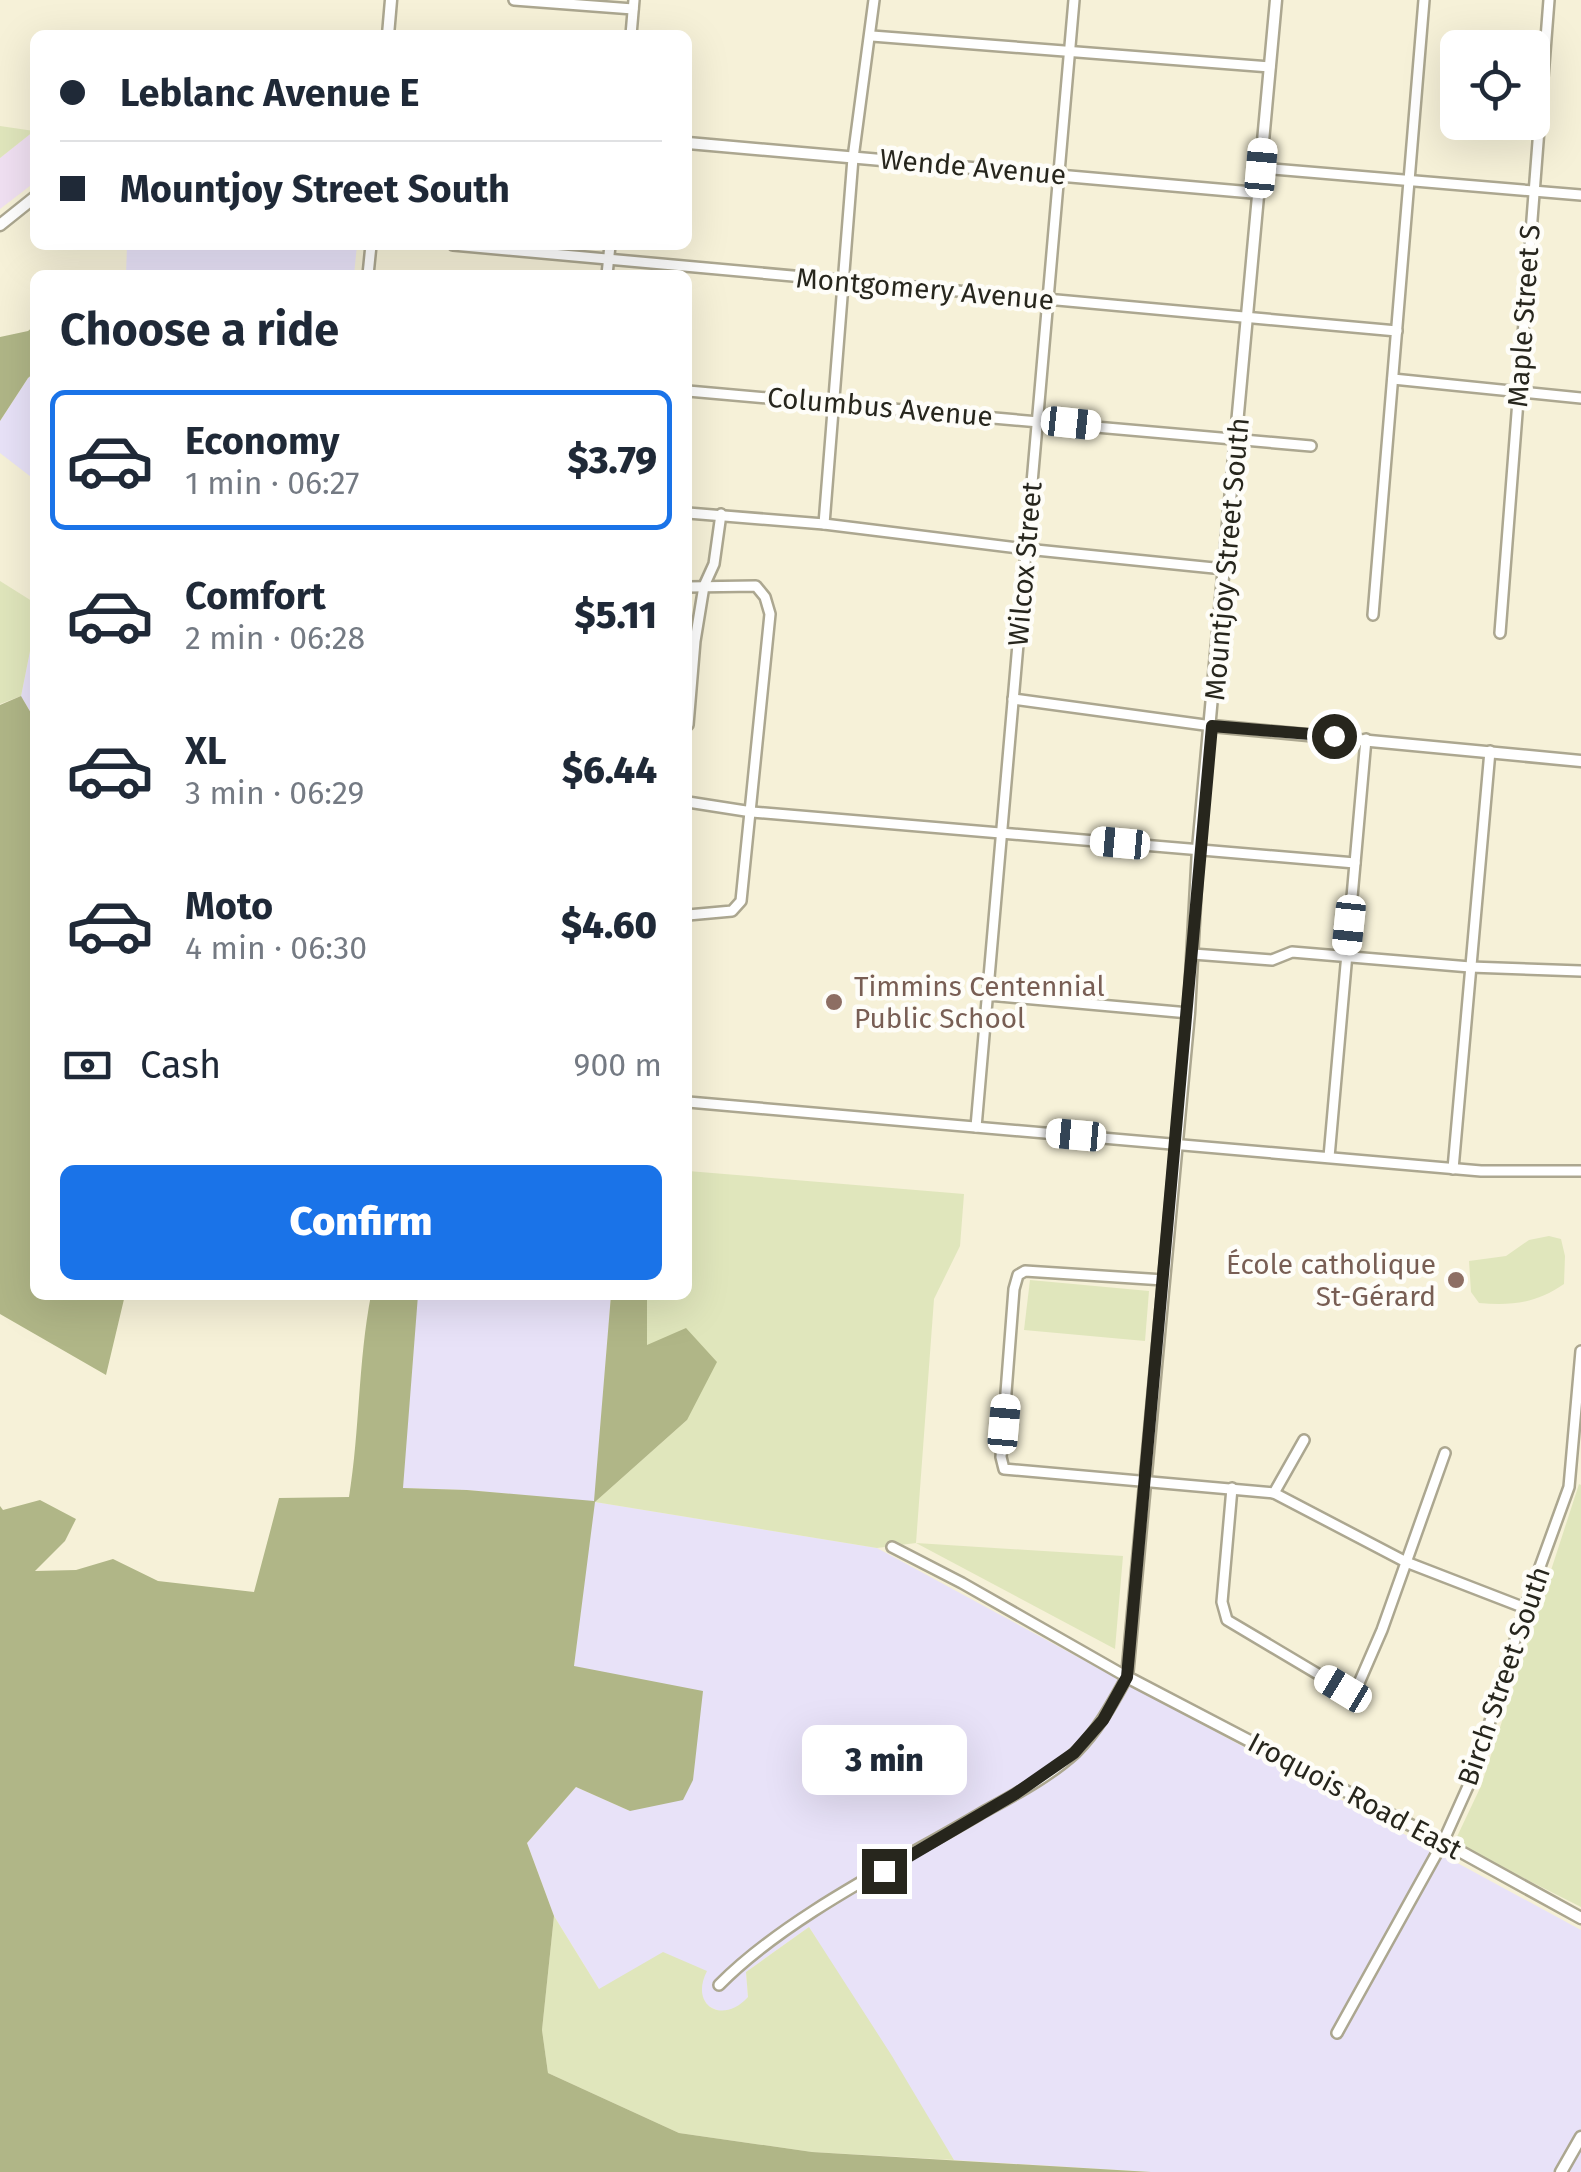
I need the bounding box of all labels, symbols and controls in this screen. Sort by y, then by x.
map controls [1440,30,1550,140]
button: locate [1440,30,1550,140]
text: Leblanc Avenue E [120,70,419,116]
car [1243,137,1279,199]
street label: Wende Avenue [878,142,1068,192]
text: Mountjoy Street South [120,166,510,212]
street label: Maple Street S [1501,224,1547,408]
street label: Montgomery Avenue [795,261,1055,317]
text: Choose a ride [60,303,339,357]
street label: Columbus Avenue [766,381,994,433]
car [1040,405,1102,441]
icon: car [65,415,155,505]
street label: Mountjoy Street South [1198,416,1256,702]
text: Economy [185,418,340,464]
text: $3.79 [568,437,657,483]
text: 1 min · 06:27 [185,464,360,502]
street label: Wilcox Street [1001,480,1049,648]
icon: car [65,570,155,660]
text: Comfort [185,573,326,619]
text: $5.11 [575,592,657,638]
text: 2 min · 06:28 [185,619,365,657]
route start [1312,714,1357,759]
icon: car [65,725,155,815]
text: XL [185,728,227,774]
text: $6.44 [562,747,657,793]
text: 3 min · 06:29 [185,774,364,812]
car [1089,825,1151,861]
icon: car [65,880,155,970]
text: Moto [185,883,273,929]
car [1331,894,1367,956]
text: $4.60 [561,902,657,948]
text: 4 min · 06:30 [185,929,367,967]
place label: Timmins Centennial Public School [854,970,1105,1035]
marker: Timmins Centennial Public School [823,991,845,1013]
icon: cash [60,1038,115,1093]
text: Cash [140,1042,221,1088]
text: 900 m [574,1046,662,1084]
car [1045,1117,1107,1153]
button: Confirm [60,1165,662,1280]
place label: École catholique St-Gérard [1226,1248,1436,1313]
marker: École catholique St-Gérard [1445,1269,1467,1291]
car [986,1393,1022,1455]
street label: Birch Street South [1451,1562,1557,1790]
car [1310,1661,1376,1717]
callout: 3 min [802,1726,966,1796]
street label: Iroquois Road East [1243,1726,1468,1867]
text: 3 min [845,1741,924,1779]
route end [862,1849,907,1894]

